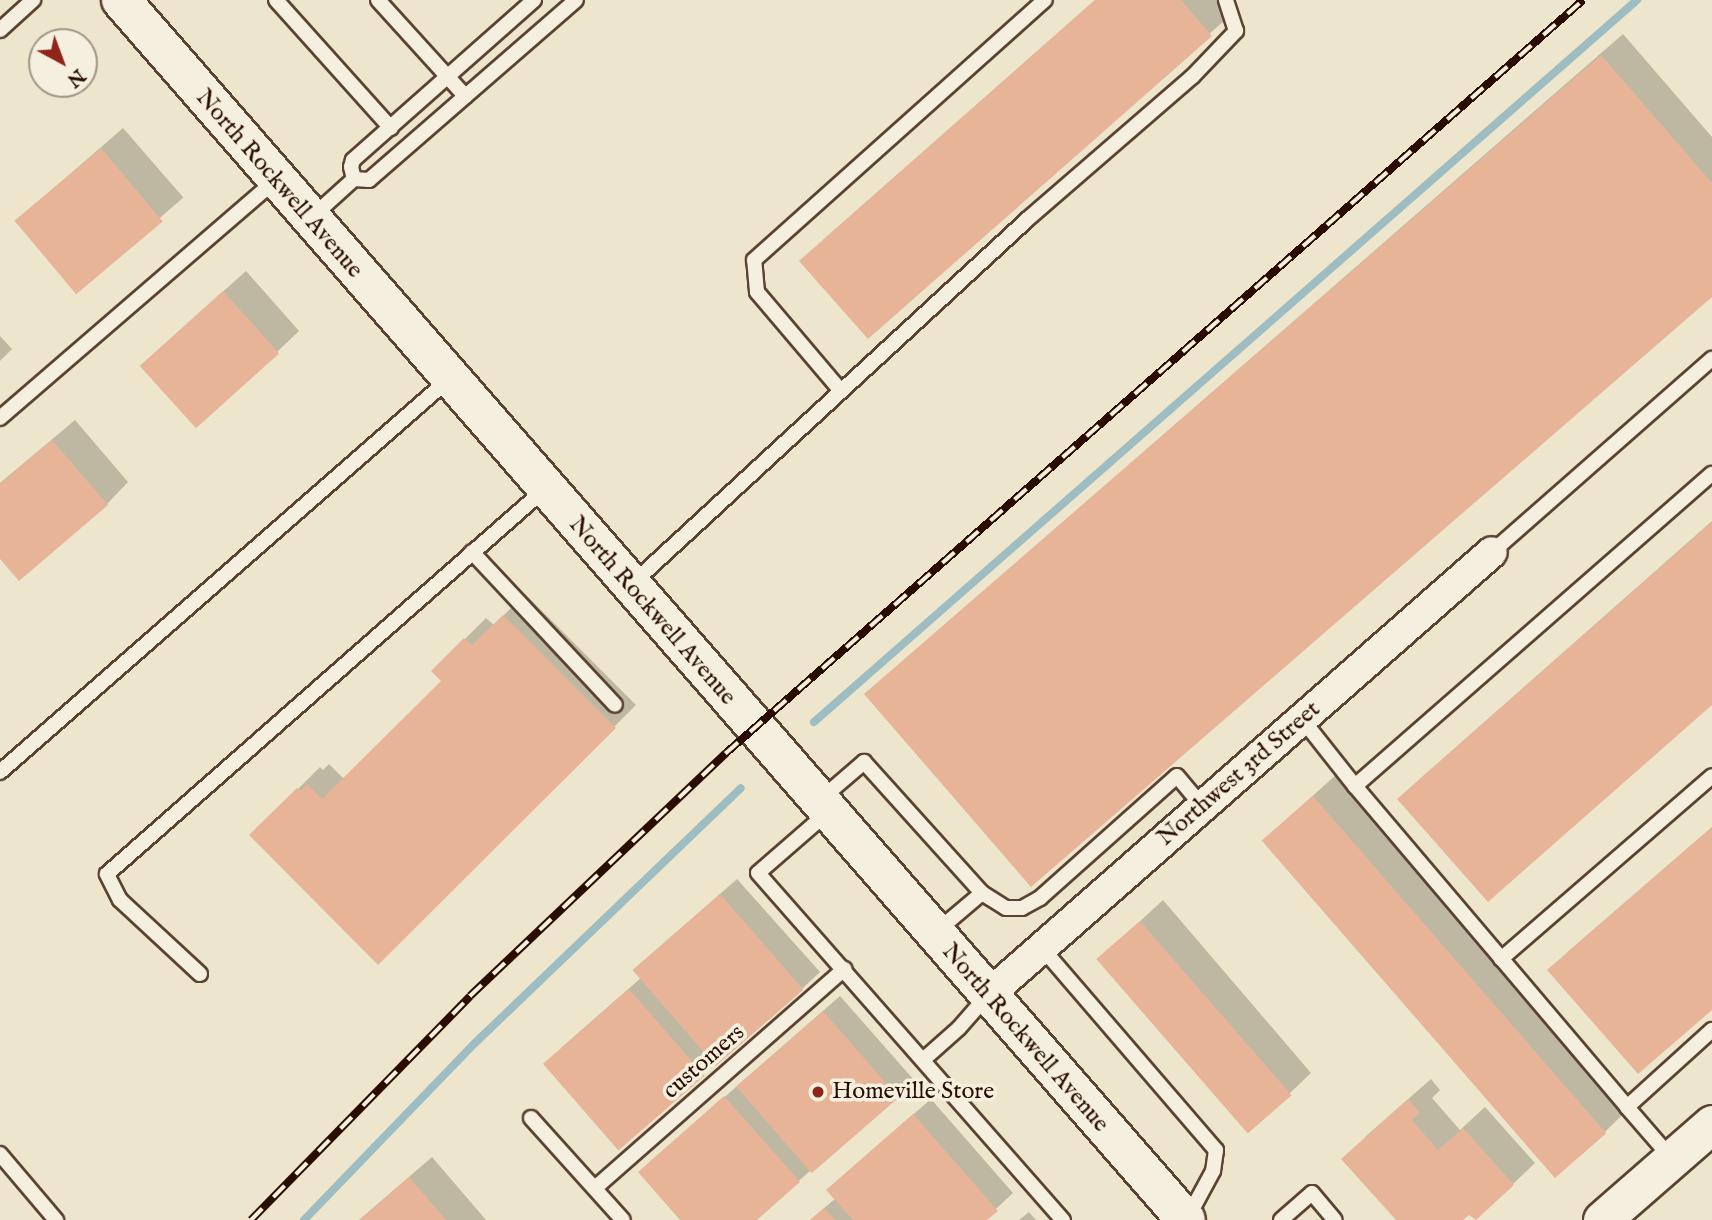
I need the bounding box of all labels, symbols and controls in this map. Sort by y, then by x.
north arrow [28,28,98,98]
text: N [61,63,90,92]
street label: North Rockwell Avenue [189,84,369,284]
street label: North Rockwell Avenue [562,511,742,711]
street label: Northwest 3rd Street [1152,695,1326,853]
street label: North Rockwell Avenue [935,938,1115,1138]
street label: customers [657,1019,751,1105]
place label: Homeville Store [832,1078,994,1106]
marker: Homeville Store [810,1084,826,1100]

